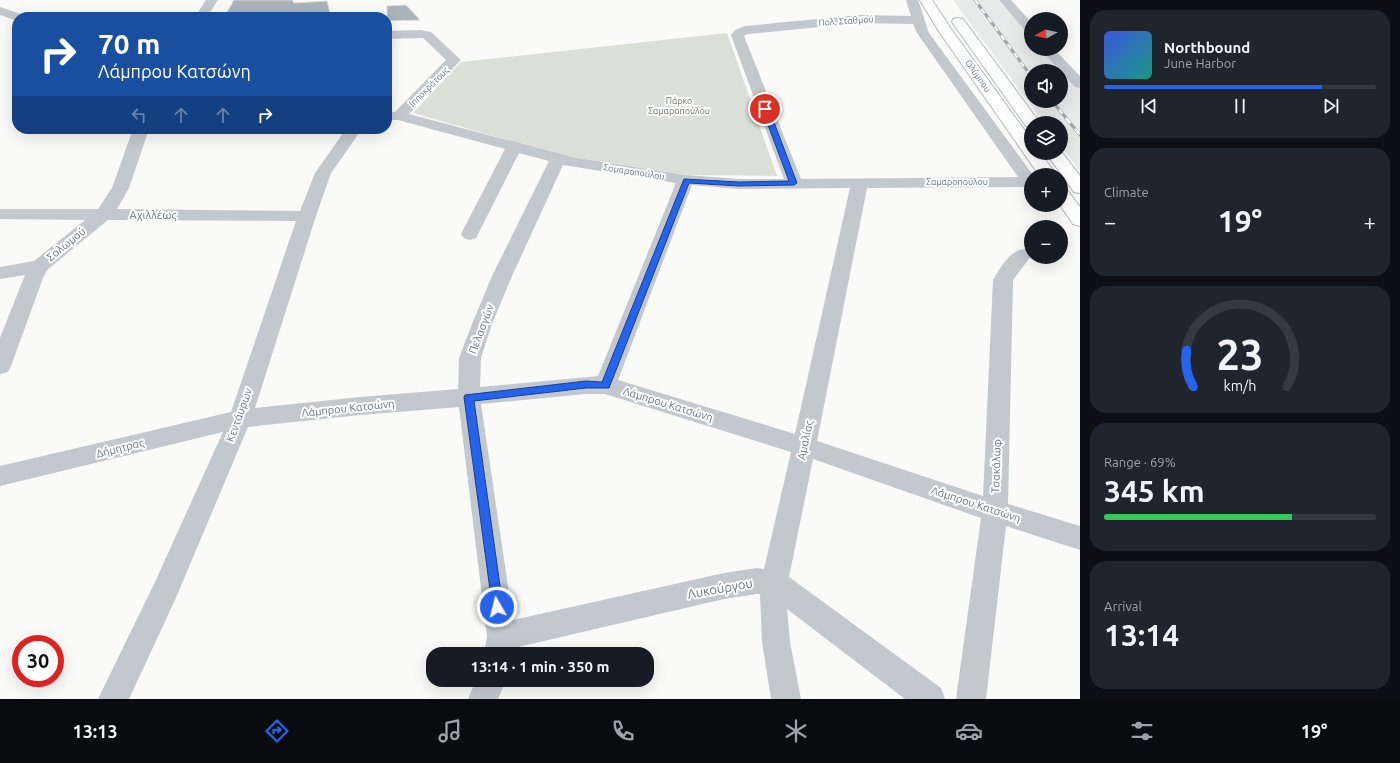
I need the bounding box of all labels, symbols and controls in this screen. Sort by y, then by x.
north arrow [1024,12,1068,56]
map controls [1024,12,1068,264]
street label: Πολ. Σταθμού [818,14,874,28]
icon: right [32,28,84,80]
text: 70 m [98,28,160,59]
text: Northbound [1164,39,1250,56]
text: June Harbor [1164,56,1236,70]
street label: Ολύμπου [963,58,993,94]
text: Λάμπρου Κατσώνη [98,61,251,81]
button: sound [1024,64,1068,108]
street label: Ιπποκράτους [407,65,451,109]
pin [748,92,782,126]
icon: previous [1138,95,1160,117]
icon: pause [1229,95,1251,117]
icon: next [1320,95,1342,117]
park label: Πάρκο Σαμαροπούλου [648,96,710,116]
icon: arrive [754,98,776,120]
icon: left [128,104,150,126]
icon: ahead [170,104,192,126]
icon: ahead [212,104,234,126]
icon: right [254,104,276,126]
button: layers [1024,116,1068,160]
street label: Σαμαροπούλου [603,162,665,182]
button: + [1024,168,1068,212]
street label: Σαμαροπούλου [926,177,988,187]
text: Climate [1104,185,1149,199]
text: 19° [1218,204,1262,238]
street label: Αχιλλέως [130,209,176,222]
text: − [1104,209,1116,234]
text: + [1364,209,1376,234]
button: − [1024,220,1068,264]
street label: Σολωμού [44,225,88,263]
street label: Πελασγών [466,302,496,355]
text: 23 [1217,331,1263,378]
text: km/h [1224,378,1256,394]
street label: Λάμπρου Κατσώνη [622,385,714,423]
street label: Κεντάυρων [224,386,255,444]
street label: Λάμπρου Κατσώνη [301,397,395,419]
street label: Αμαλίας [795,419,816,461]
street label: Δήμητρας [95,436,145,461]
street label: Τσακάλωφ [989,439,1003,493]
text: Range · 69% [1104,455,1176,469]
text: 345 km [1104,474,1205,508]
street label: Λάμπρου Κατσώνη [930,484,1022,524]
street label: Λυκούργου [686,575,754,601]
position arrow [476,586,518,628]
text: Arrival [1104,599,1142,613]
text: 13:14 [1104,618,1179,652]
speed limit sign: 30 [12,635,64,687]
text: 13:14 · 1 min · 350 m [471,658,609,675]
icon: directions [263,717,291,745]
icon: music [436,717,464,745]
icon: phone [609,717,637,745]
icon: climate [782,717,810,745]
icon: car [955,717,983,745]
icon: filters [1128,717,1156,745]
text: 13:13 [73,721,118,741]
text: 19° [1301,721,1327,741]

